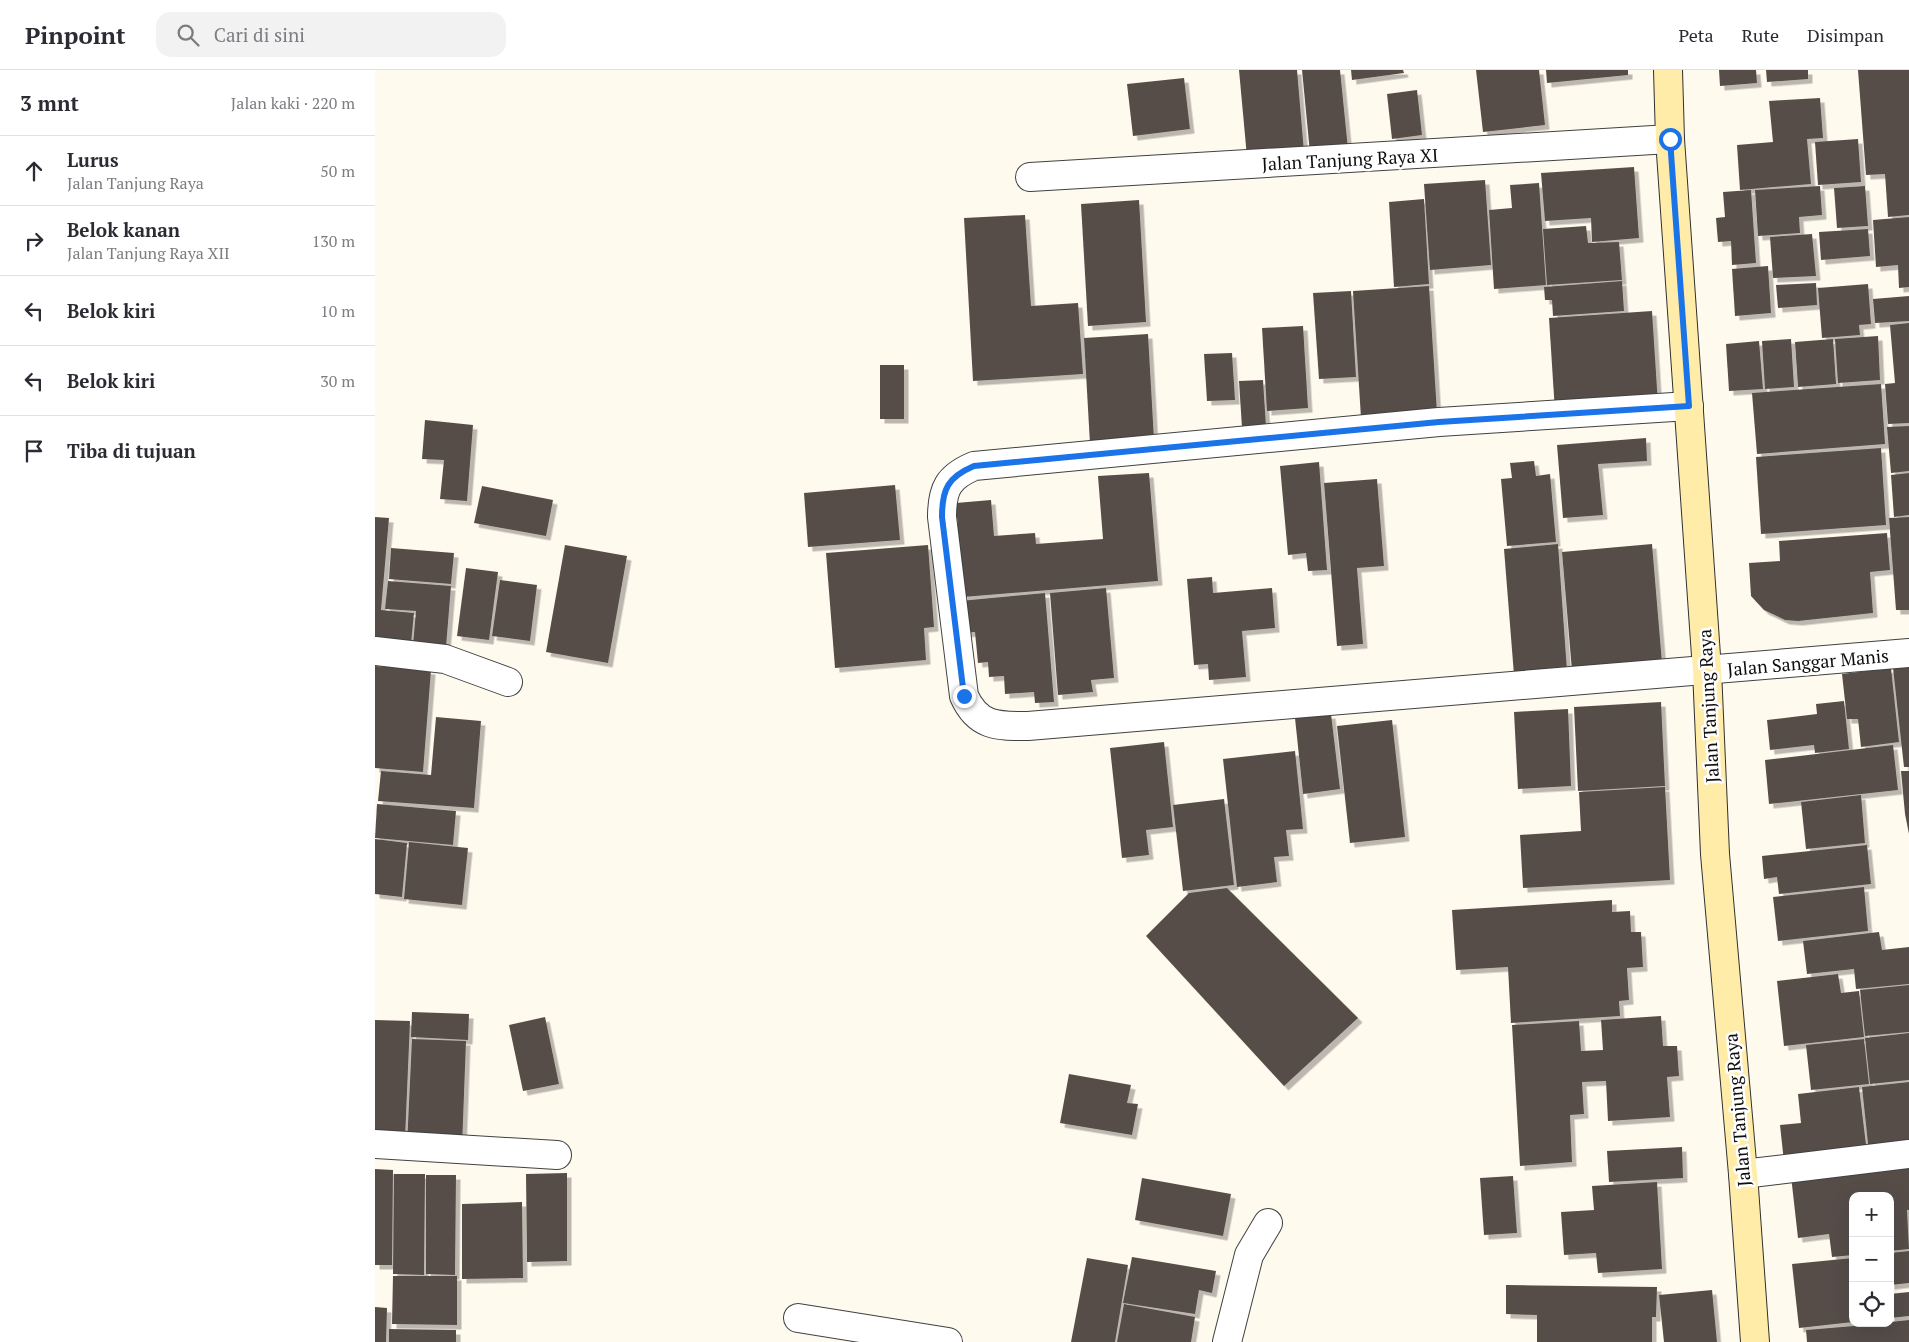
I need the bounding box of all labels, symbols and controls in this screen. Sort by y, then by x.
search box [156,12,506,57]
text: Pinpoint [25,19,126,51]
icon: search [174,21,202,49]
text: Cari di sini [214,22,305,47]
text: Peta [1679,23,1714,47]
text: Rute [1742,23,1779,47]
text: Disimpan [1807,23,1884,47]
text: 3 mnt [20,89,79,117]
text: Jalan kaki · 220 m [231,92,355,114]
route start [1659,128,1682,151]
street label: Jalan Tanjung Raya XI [1261,142,1439,176]
text: Lurus [67,147,119,172]
icon: ahead [20,157,48,185]
text: 50 m [320,160,355,182]
text: Jalan Tanjung Raya [67,172,204,194]
text: Belok kanan [67,217,180,242]
icon: right [20,227,48,255]
text: 130 m [312,230,355,252]
text: Jalan Tanjung Raya XII [67,242,230,264]
icon: left [20,297,48,325]
text: Belok kiri [67,298,155,323]
text: 10 m [320,300,355,322]
icon: left [20,367,48,395]
text: Belok kiri [67,368,155,393]
text: 30 m [320,370,355,392]
icon: arrive [20,437,48,465]
text: Tiba di tujuan [67,438,196,463]
street label: Jalan Tanjung Raya [1692,628,1724,784]
street label: Jalan Sanggar Manis [1726,643,1890,681]
route end [953,685,976,708]
street label: Jalan Tanjung Raya [1718,1032,1756,1188]
map controls [1849,1192,1894,1327]
button: + [1849,1192,1894,1237]
button: − [1849,1237,1894,1282]
button: locate [1849,1282,1894,1327]

